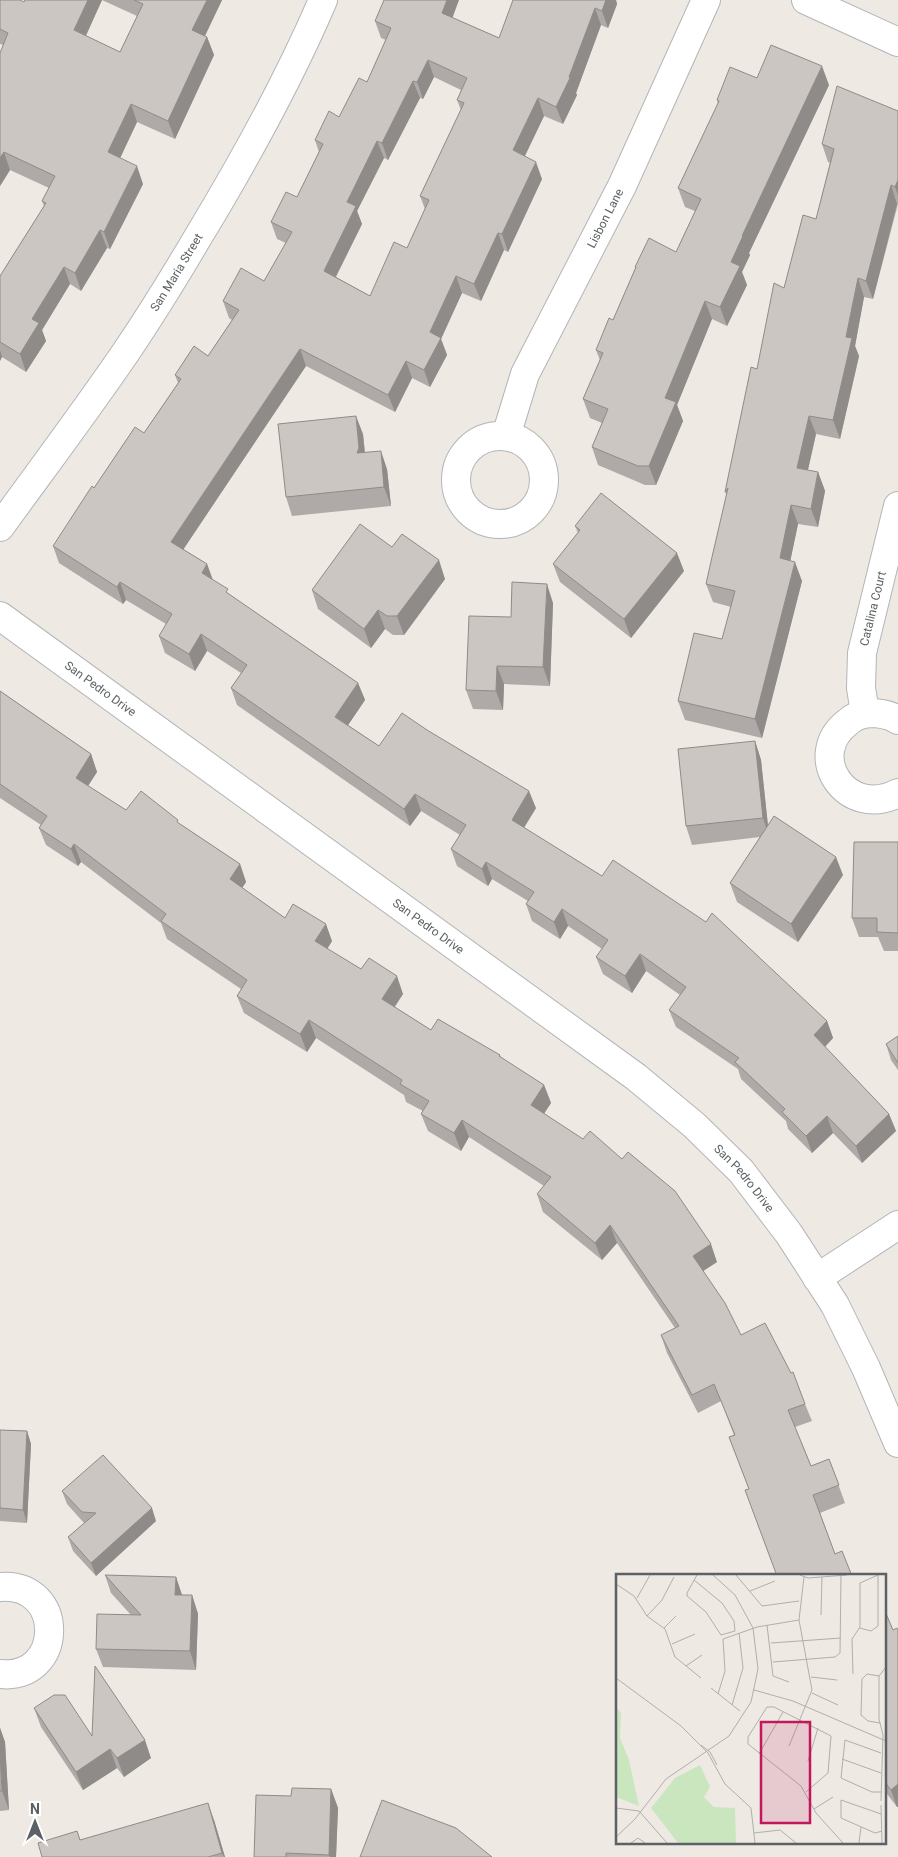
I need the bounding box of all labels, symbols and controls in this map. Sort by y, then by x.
street label: Lisbon Lane [584,186,626,250]
street label: San Maria Street [147,231,206,314]
street label: Catalina Court [857,570,889,647]
street label: San Pedro Drive [62,658,139,719]
street label: San Pedro Drive [390,896,467,957]
street label: San Pedro Drive [711,1142,777,1215]
inset map [616,1574,886,1844]
north arrow [10,1797,60,1847]
text: N [30,1801,40,1817]

